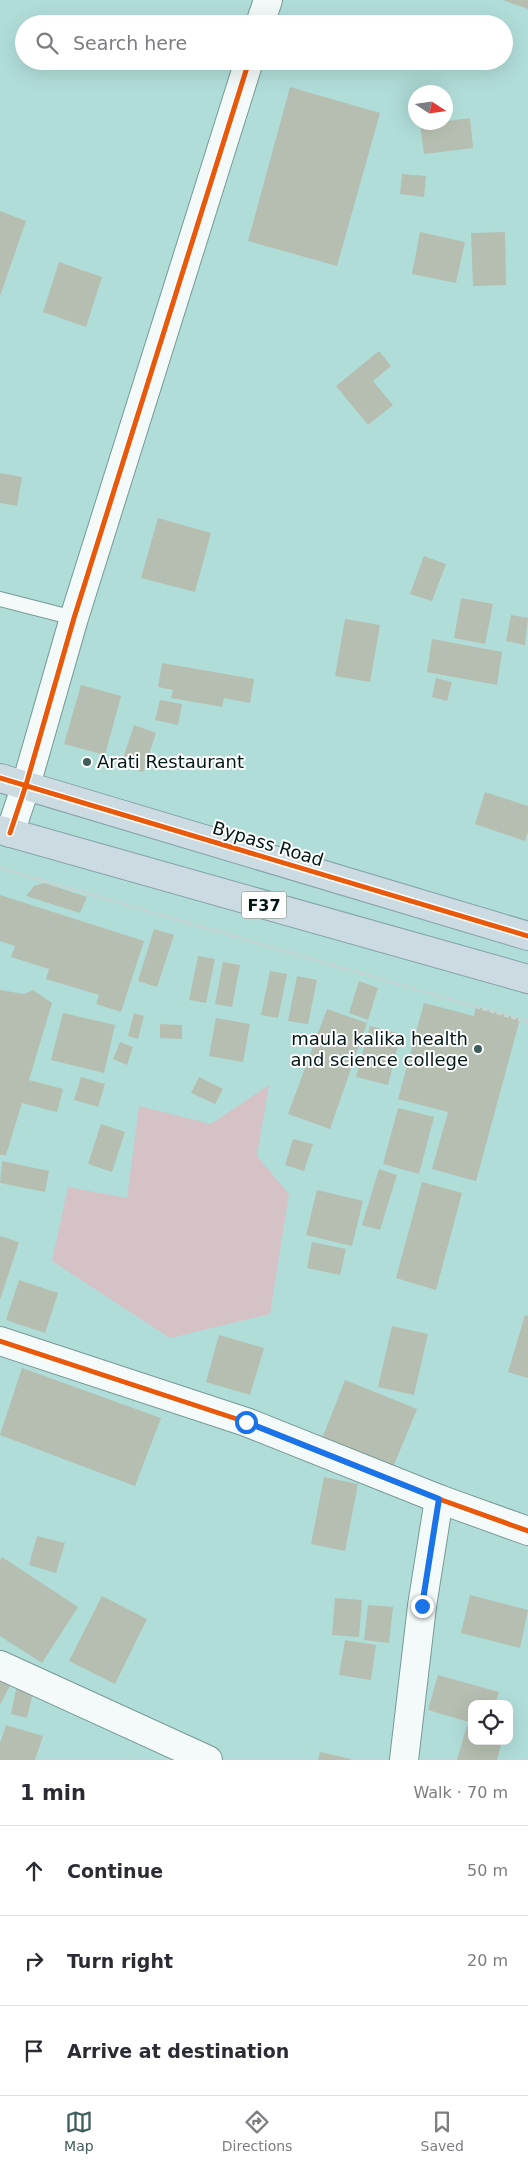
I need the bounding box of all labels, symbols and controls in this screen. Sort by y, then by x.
search box [15,15,513,70]
icon: search [33,29,61,57]
text: Search here [73,32,187,54]
north arrow [408,85,453,130]
place label: Arati Restaurant [97,751,244,772]
marker: Arati Restaurant [81,756,93,768]
street label: Bypass Road [210,817,326,870]
road number: F37 [242,892,286,918]
place label: maula kalika health and science college [290,1028,468,1070]
marker: maula kalika health and science college [472,1043,484,1055]
route start [235,1411,258,1434]
route end [411,1595,434,1618]
map controls [468,1700,513,1745]
button: locate [468,1700,513,1745]
text: 1 min [20,1781,86,1805]
text: Walk · 70 m [413,1783,508,1802]
icon: ahead [20,1857,48,1885]
text: Continue [67,1860,163,1882]
text: 50 m [467,1861,508,1880]
icon: right [20,1947,48,1975]
text: Turn right [67,1950,173,1972]
text: 20 m [467,1951,508,1970]
icon: arrive [20,2037,48,2065]
text: Arrive at destination [67,2040,289,2062]
tab: Map [64,2108,94,2154]
tab: Directions [222,2108,292,2154]
tab: Saved [421,2108,464,2154]

